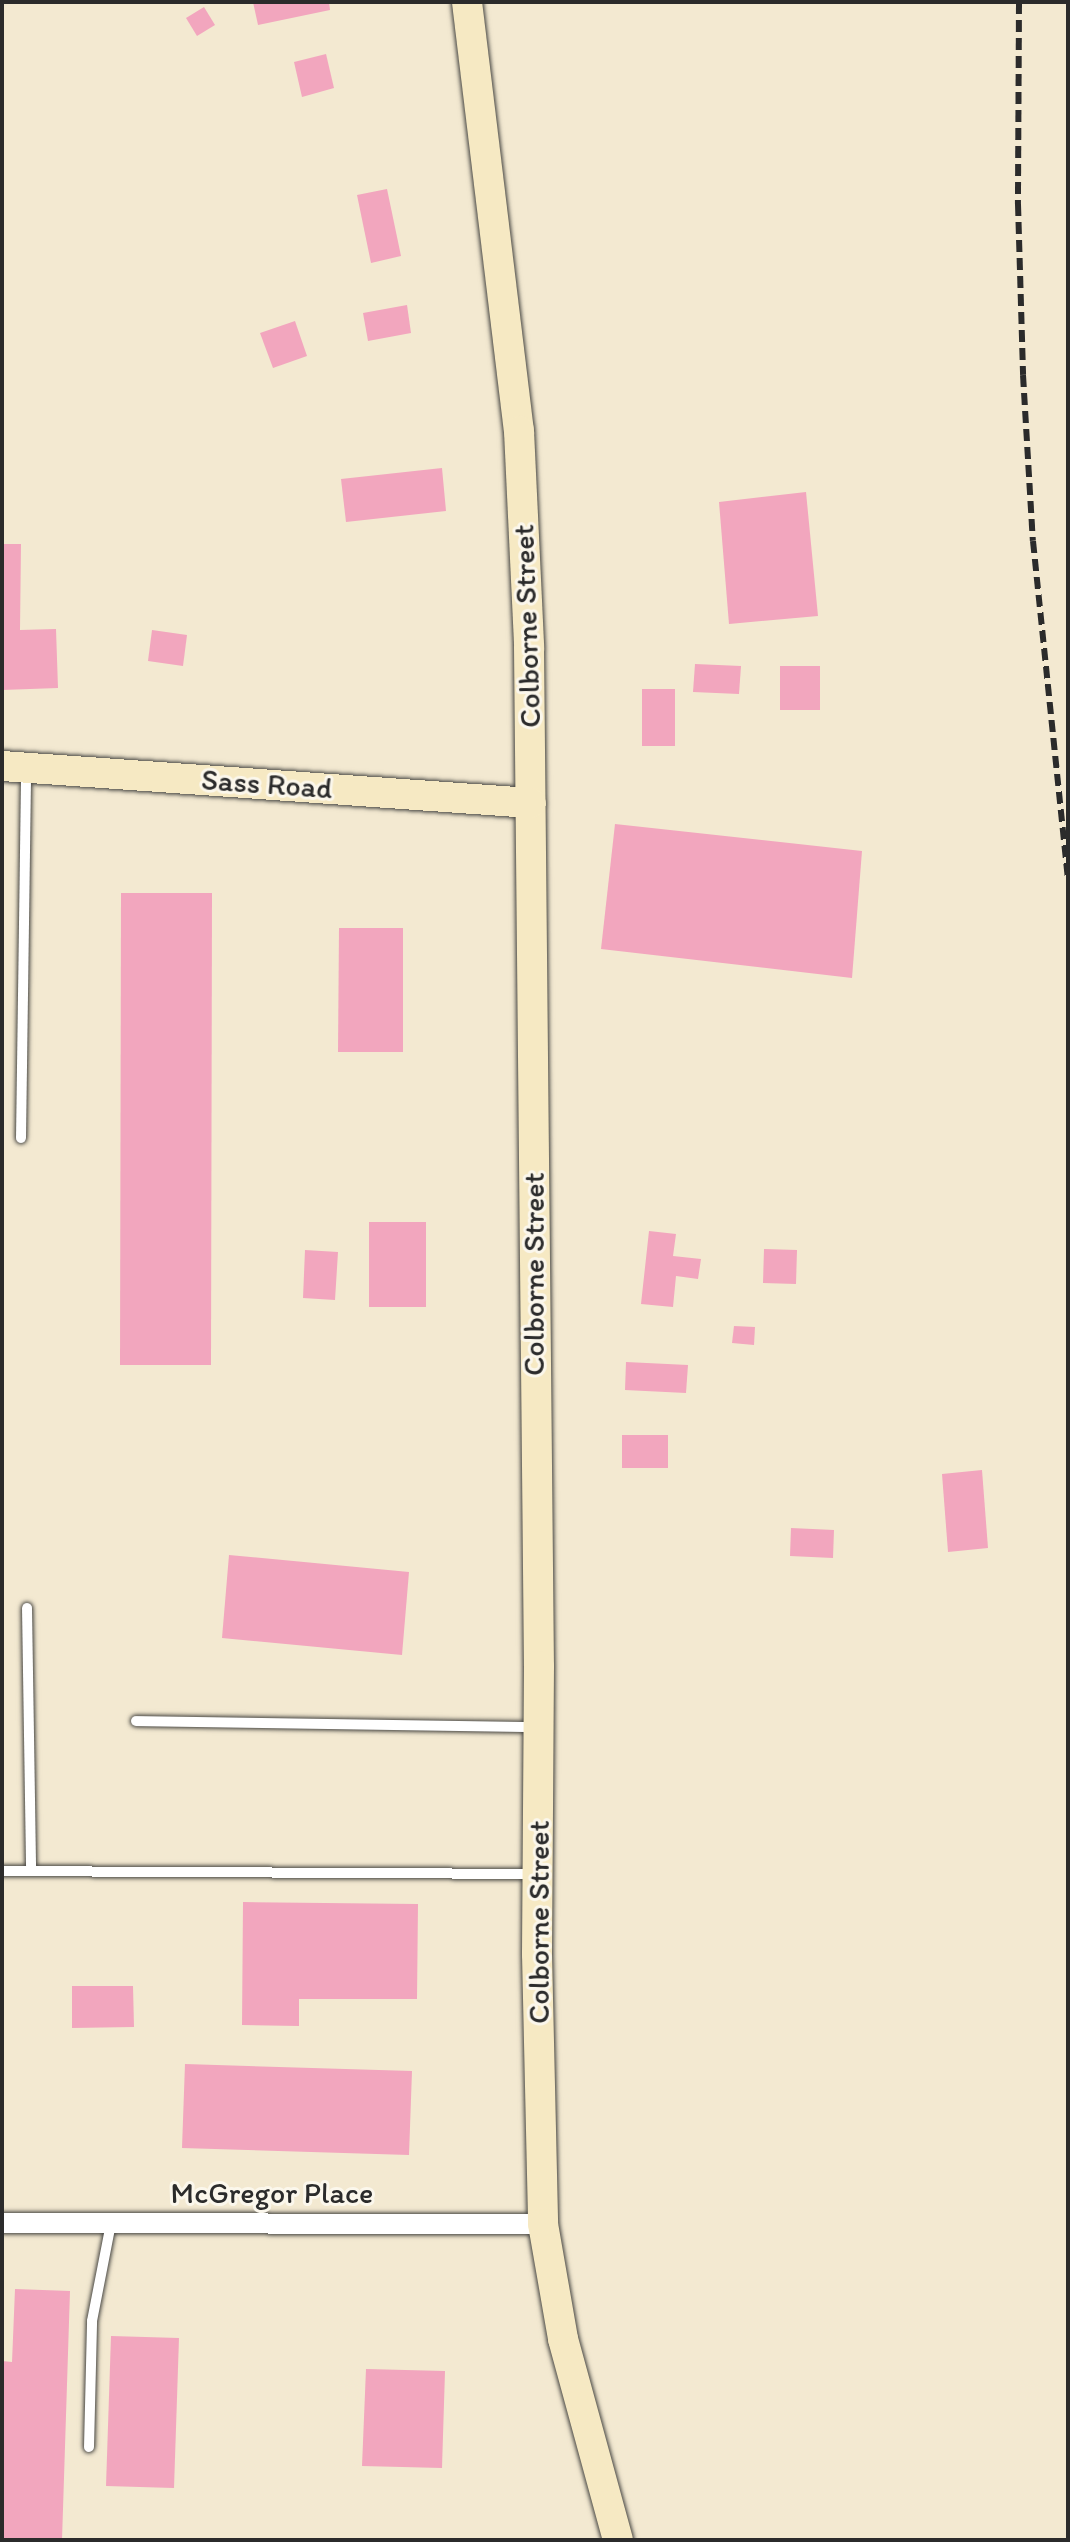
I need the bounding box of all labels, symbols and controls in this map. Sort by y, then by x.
street label: Colborne Street [505,524,549,728]
street label: Sass Road [201,761,333,807]
street label: Colborne Street [516,1172,552,1376]
street label: Colborne Street [521,1820,557,2024]
street label: McGregor Place [171,2175,373,2211]

